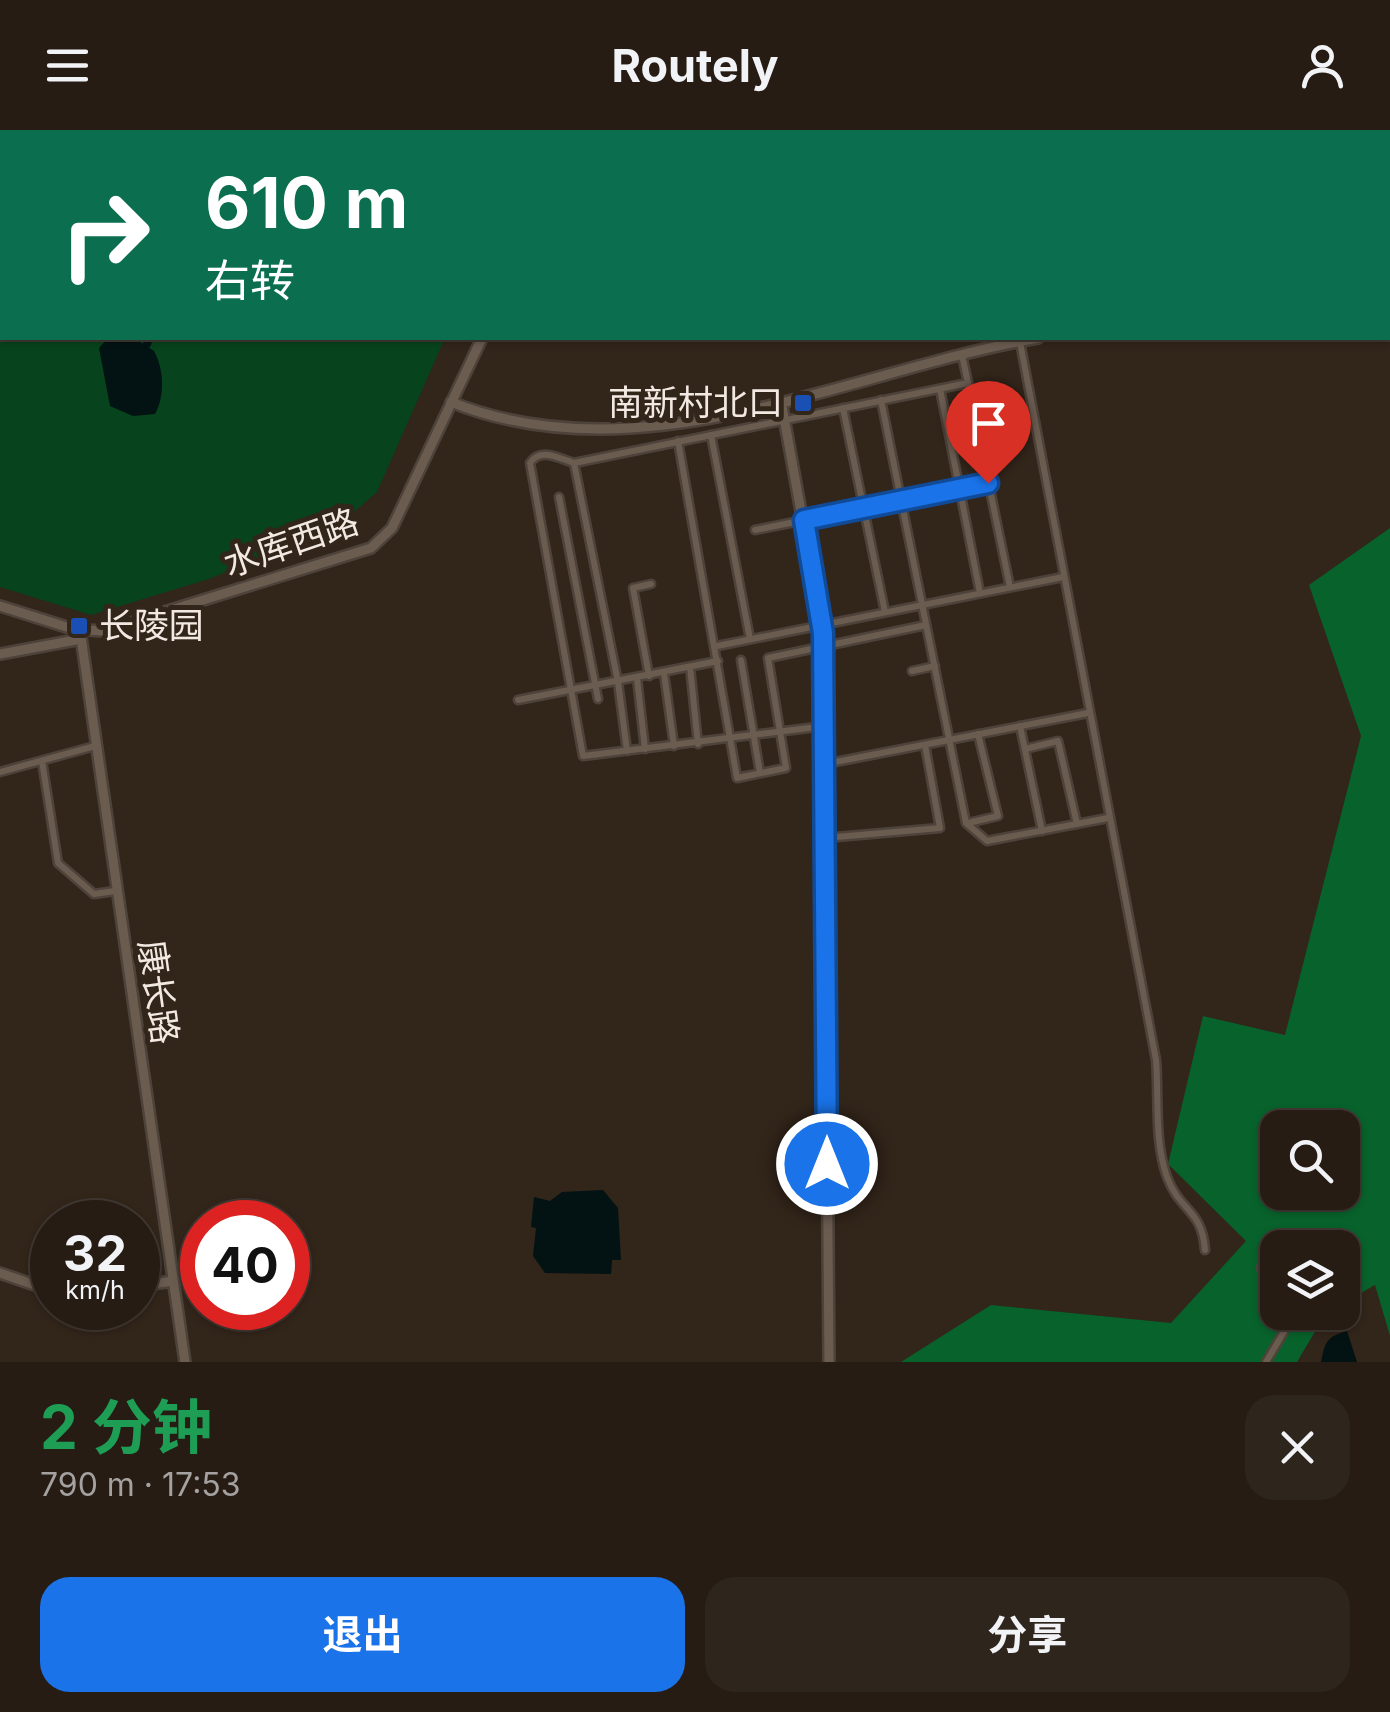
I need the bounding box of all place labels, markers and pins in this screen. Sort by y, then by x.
place label: 南新村北口 [608,381,783,423]
pin [946,381,1031,484]
marker: 南新村北口 [792,392,814,414]
place label: 长陵园 [99,604,204,646]
marker: 长陵园 [68,615,90,637]

